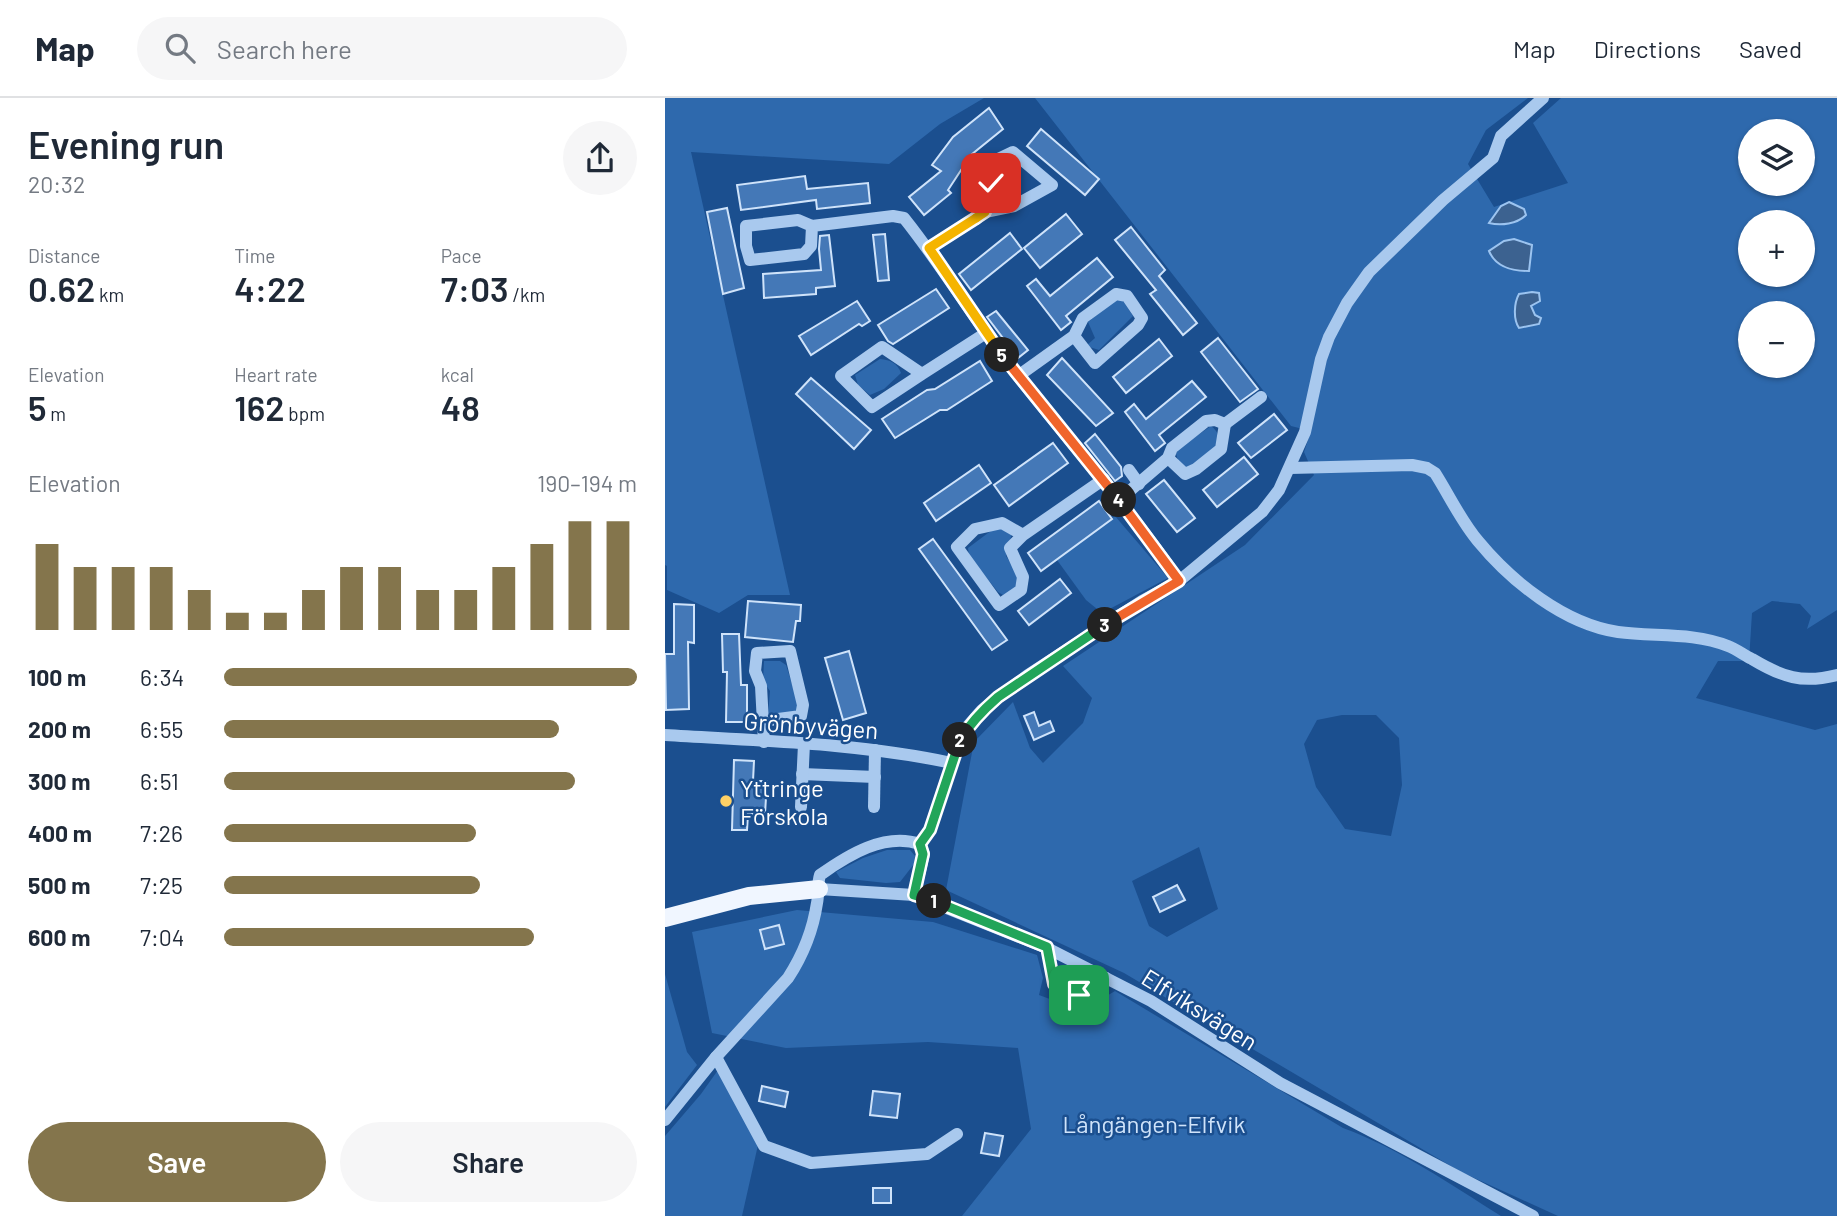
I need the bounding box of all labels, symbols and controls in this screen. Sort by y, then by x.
search box [137,17,627,80]
text: Map [35,28,95,68]
icon: search [161,29,199,67]
text: Search here [217,33,352,64]
text: Map [1513,34,1556,63]
text: Directions [1594,34,1701,63]
text: Saved [1739,34,1802,63]
map controls [1738,119,1815,378]
button: layers [1738,119,1815,196]
text: Evening run [28,121,224,167]
button: share [563,121,637,195]
pin [961,153,1021,213]
icon: check [972,164,1010,202]
text: 20:32 [28,170,85,198]
button: + [1738,210,1815,287]
text: Distance [28,244,100,267]
text: Time [234,244,275,267]
text: Pace [441,244,482,267]
text: 0.62 [28,267,95,309]
text: 4:22 [234,267,306,309]
text: 7:03 [441,267,509,309]
text: km [95,283,124,306]
text: /km [509,283,545,306]
button: − [1738,301,1815,378]
pin: 5 [985,338,1019,372]
text: 5 [996,343,1007,366]
text: Elevation [28,363,105,386]
text: Heart rate [234,363,318,386]
text: kcal [441,363,474,386]
text: 5 [28,386,47,428]
text: 162 [234,386,284,428]
text: 48 [441,386,480,428]
text: m [47,402,66,425]
text: bpm [284,402,325,425]
text: Elevation [28,469,121,497]
text: 190–194 m [537,469,637,497]
pin: 4 [1101,482,1137,518]
text: 4 [1113,488,1124,511]
pin: 3 [1087,608,1123,642]
text: 3 [1099,613,1110,636]
text: 100 m [28,663,86,691]
text: 6:34 [140,663,184,691]
street label: Grönbyvägen [743,706,879,744]
text: 200 m [28,715,91,743]
text: 6:55 [140,715,183,743]
pin: 2 [943,722,977,758]
text: 2 [954,728,965,751]
text: 300 m [28,767,90,795]
text: 6:51 [140,767,179,795]
place label: Yttringe Förskola [740,773,828,830]
marker: Yttringe Förskola [718,793,734,809]
text: 400 m [28,819,92,847]
text: 7:26 [140,819,183,847]
text: 500 m [28,871,90,899]
text: 7:25 [140,871,183,899]
pin: 1 [917,884,951,918]
text: 1 [930,889,937,912]
text: 600 m [28,923,90,951]
text: 7:04 [140,923,184,951]
street label: Elfviksvägen [1137,962,1263,1056]
pin [1049,965,1109,1025]
icon: arrive [1060,976,1098,1014]
park label: Långängen-Elfvik [1063,1109,1245,1138]
button: Save [28,1122,326,1202]
button: Share [340,1122,637,1202]

